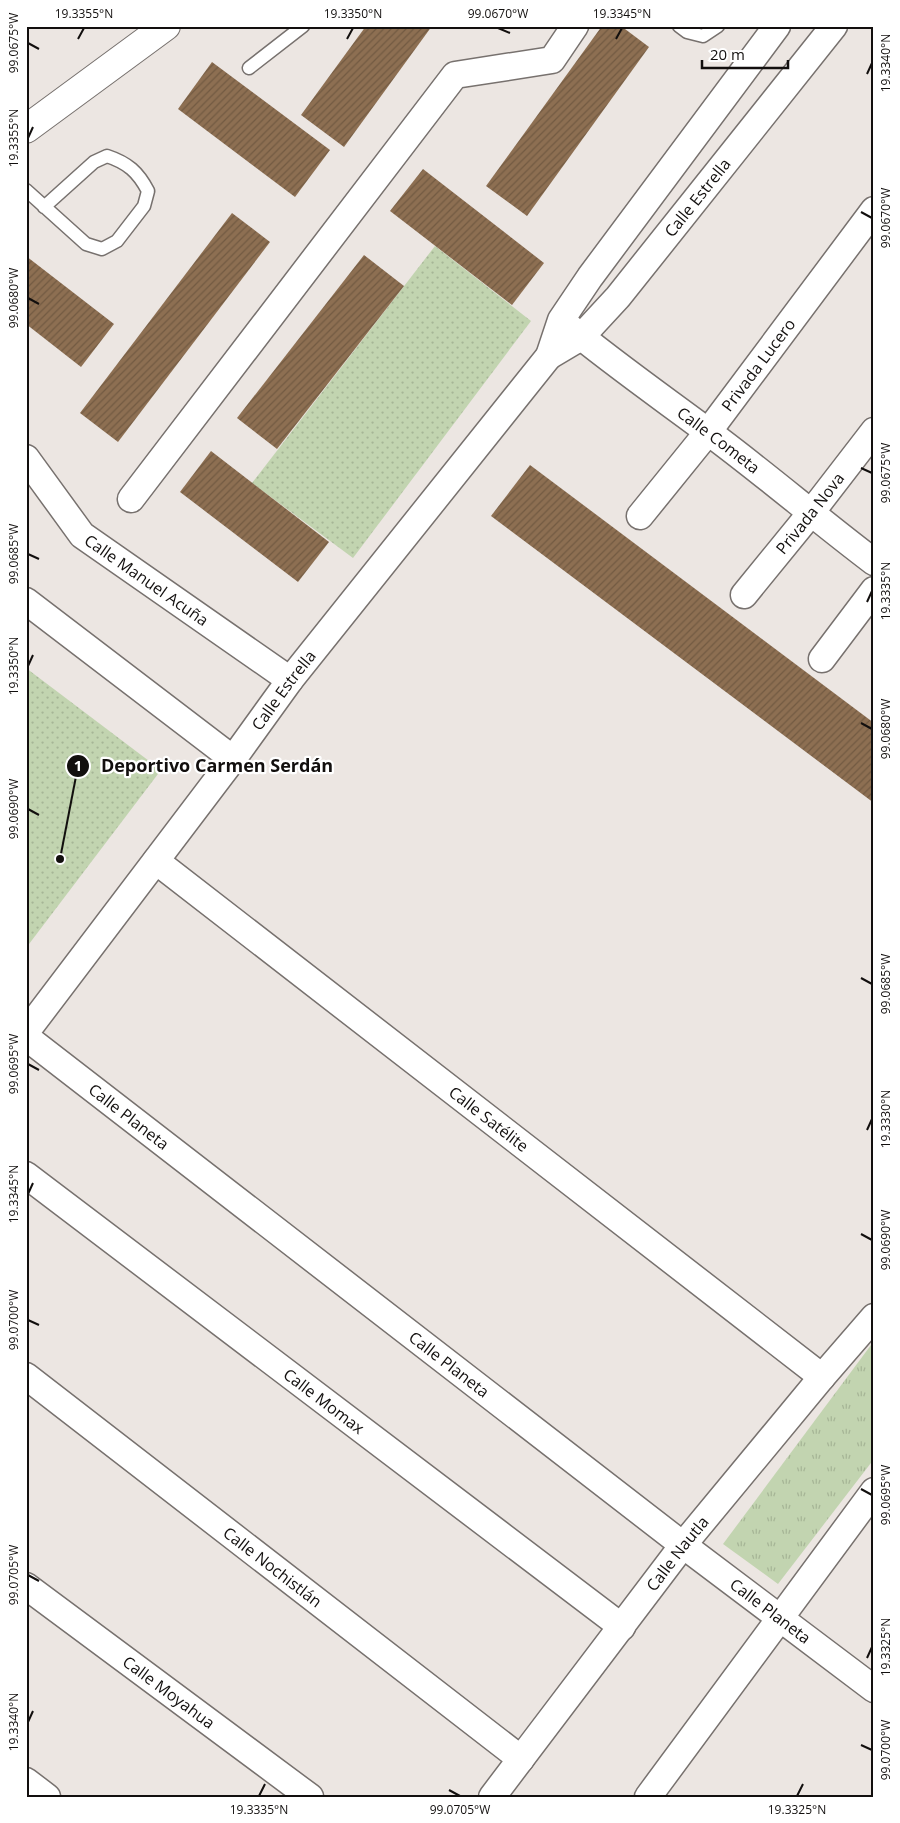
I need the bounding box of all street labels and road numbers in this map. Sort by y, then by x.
street label: Calle Estrella [659,153,736,241]
street label: Privada Lucero [716,314,800,416]
street label: Calle Cometa [673,402,765,479]
street label: Privada Nova [771,468,849,559]
street label: Calle Manuel Acuña [80,529,213,631]
street label: Calle Estrella [246,645,321,735]
street label: Calle Planeta [84,1078,174,1155]
street label: Calle Satélite [444,1081,533,1157]
street label: Calle Planeta [404,1326,494,1402]
street label: Calle Momax [279,1363,370,1439]
street label: Calle Nautla [641,1511,714,1595]
street label: Calle Nochistlán [219,1522,327,1612]
street label: Calle Planeta [725,1573,815,1649]
street label: Calle Moyahua [118,1651,219,1734]

